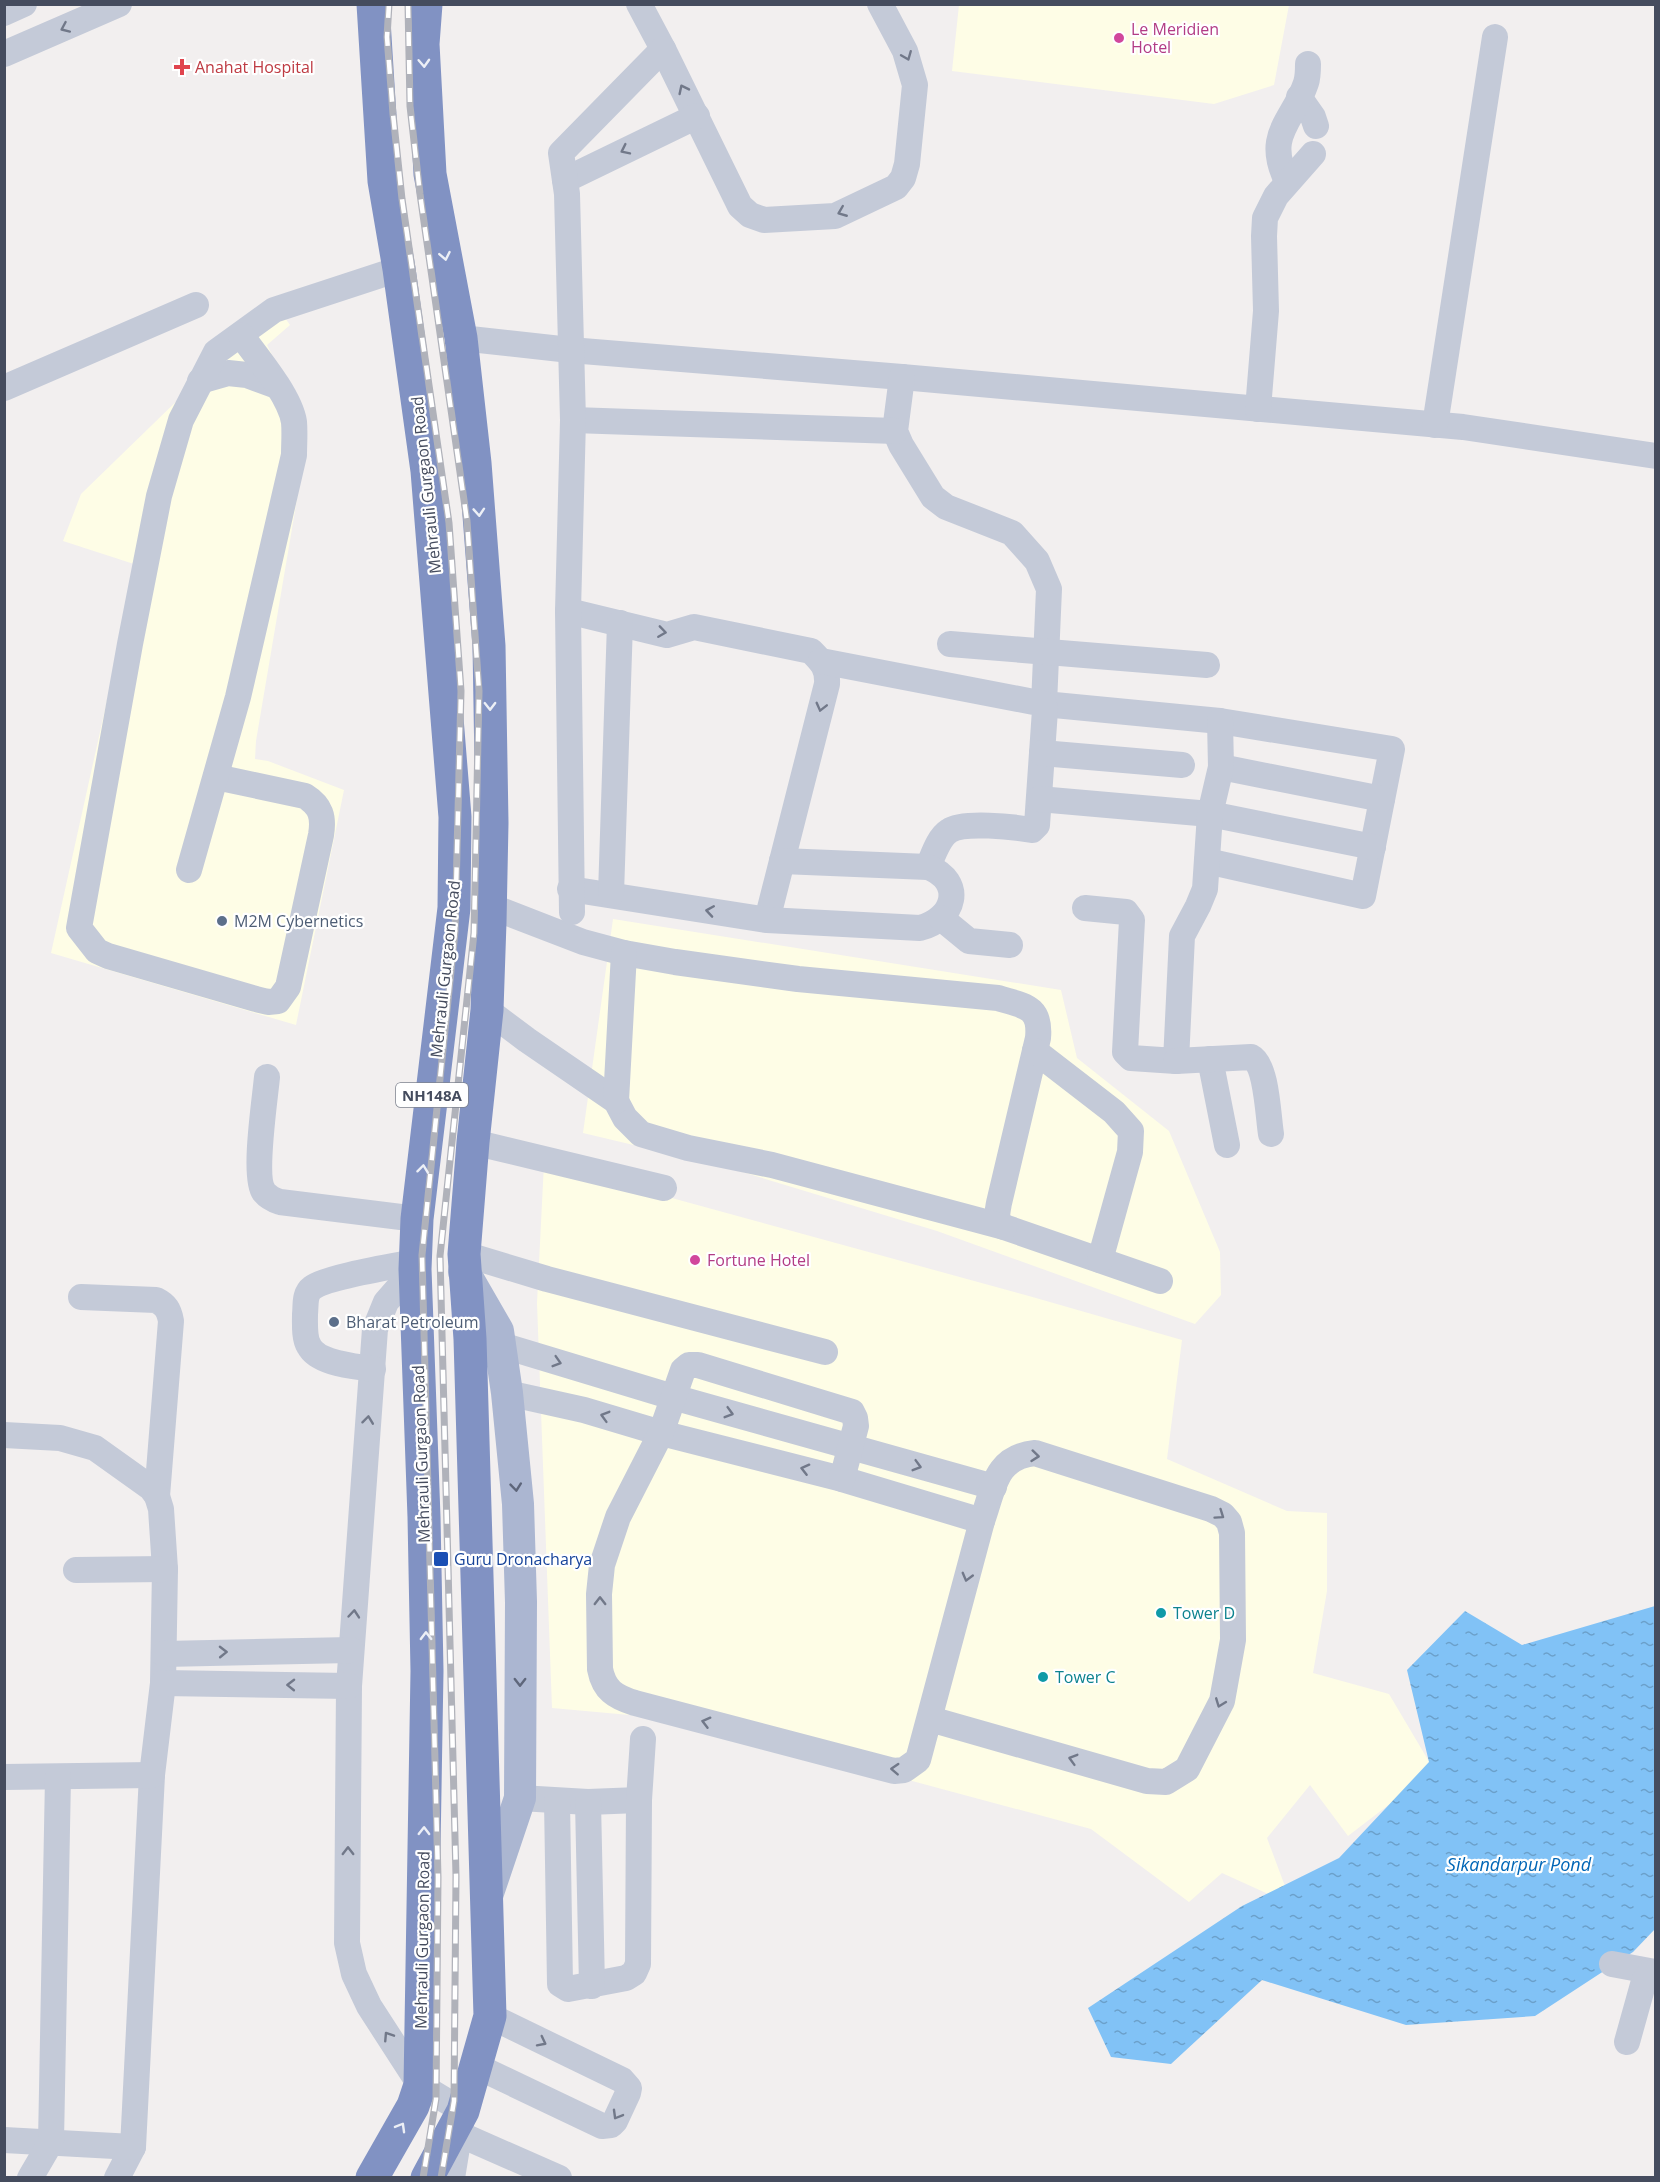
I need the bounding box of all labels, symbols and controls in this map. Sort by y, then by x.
place label: Le Meridien Hotel [1131,18,1219,58]
one-way arrow [60,21,71,33]
marker: Le Meridien Hotel [1112,31,1126,45]
one-way arrow [900,50,912,61]
place label: Anahat Hospital [195,56,314,78]
marker: Anahat Hospital [173,58,191,76]
one-way arrow [417,58,430,67]
one-way arrow [679,84,691,95]
one-way arrow [620,143,631,155]
one-way arrow [837,205,848,217]
one-way arrow [438,251,451,261]
street label: Mehrauli Gurgaon Road [406,395,446,575]
one-way arrow [472,507,485,516]
one-way arrow [657,625,666,638]
one-way arrow [484,702,496,711]
one-way arrow [816,702,829,712]
street label: Mehrauli Gurgaon Road [425,879,465,1059]
one-way arrow [705,905,714,917]
place label: M2M Cybernetics [234,910,363,932]
marker: M2M Cybernetics [215,914,229,928]
road number: NH148A [396,1083,468,1107]
one-way arrow [417,1164,429,1173]
place label: Fortune Hotel [707,1249,810,1271]
marker: Fortune Hotel [688,1253,702,1267]
place label: Bharat Petroleum [346,1311,478,1333]
marker: Bharat Petroleum [327,1315,341,1329]
one-way arrow [551,1355,562,1367]
street label: Mehrauli Gurgaon Road [407,1365,435,1543]
one-way arrow [724,1405,734,1418]
one-way arrow [600,1411,611,1423]
one-way arrow [362,1415,374,1424]
one-way arrow [1030,1449,1040,1461]
one-way arrow [912,1458,922,1471]
one-way arrow [800,1464,810,1477]
one-way arrow [509,1482,522,1491]
one-way arrow [1213,1508,1224,1519]
place label: Guru Dronacharya [454,1548,592,1570]
marker: Guru Dronacharya [432,1550,450,1568]
one-way arrow [962,1572,975,1582]
one-way arrow [593,1596,606,1605]
place label: Tower D [1173,1602,1235,1624]
marker: Tower D [1154,1606,1168,1620]
one-way arrow [347,1610,360,1619]
one-way arrow [420,1632,432,1641]
one-way arrow [218,1646,227,1659]
place label: Tower C [1055,1666,1116,1688]
marker: Tower C [1036,1670,1050,1684]
one-way arrow [514,1677,526,1686]
one-way arrow [286,1679,295,1691]
one-way arrow [1214,1697,1227,1707]
one-way arrow [701,1716,711,1729]
one-way arrow [1068,1754,1078,1767]
one-way arrow [890,1762,899,1775]
one-way arrow [418,1827,430,1836]
one-way arrow [342,1846,354,1855]
street label: Mehrauli Gurgaon Road [409,1851,435,2029]
water label: Sikandarpur Pond [1447,1852,1592,1876]
one-way arrow [384,2032,396,2042]
one-way arrow [536,2035,547,2047]
one-way arrow [613,2109,624,2120]
one-way arrow [394,2123,406,2133]

